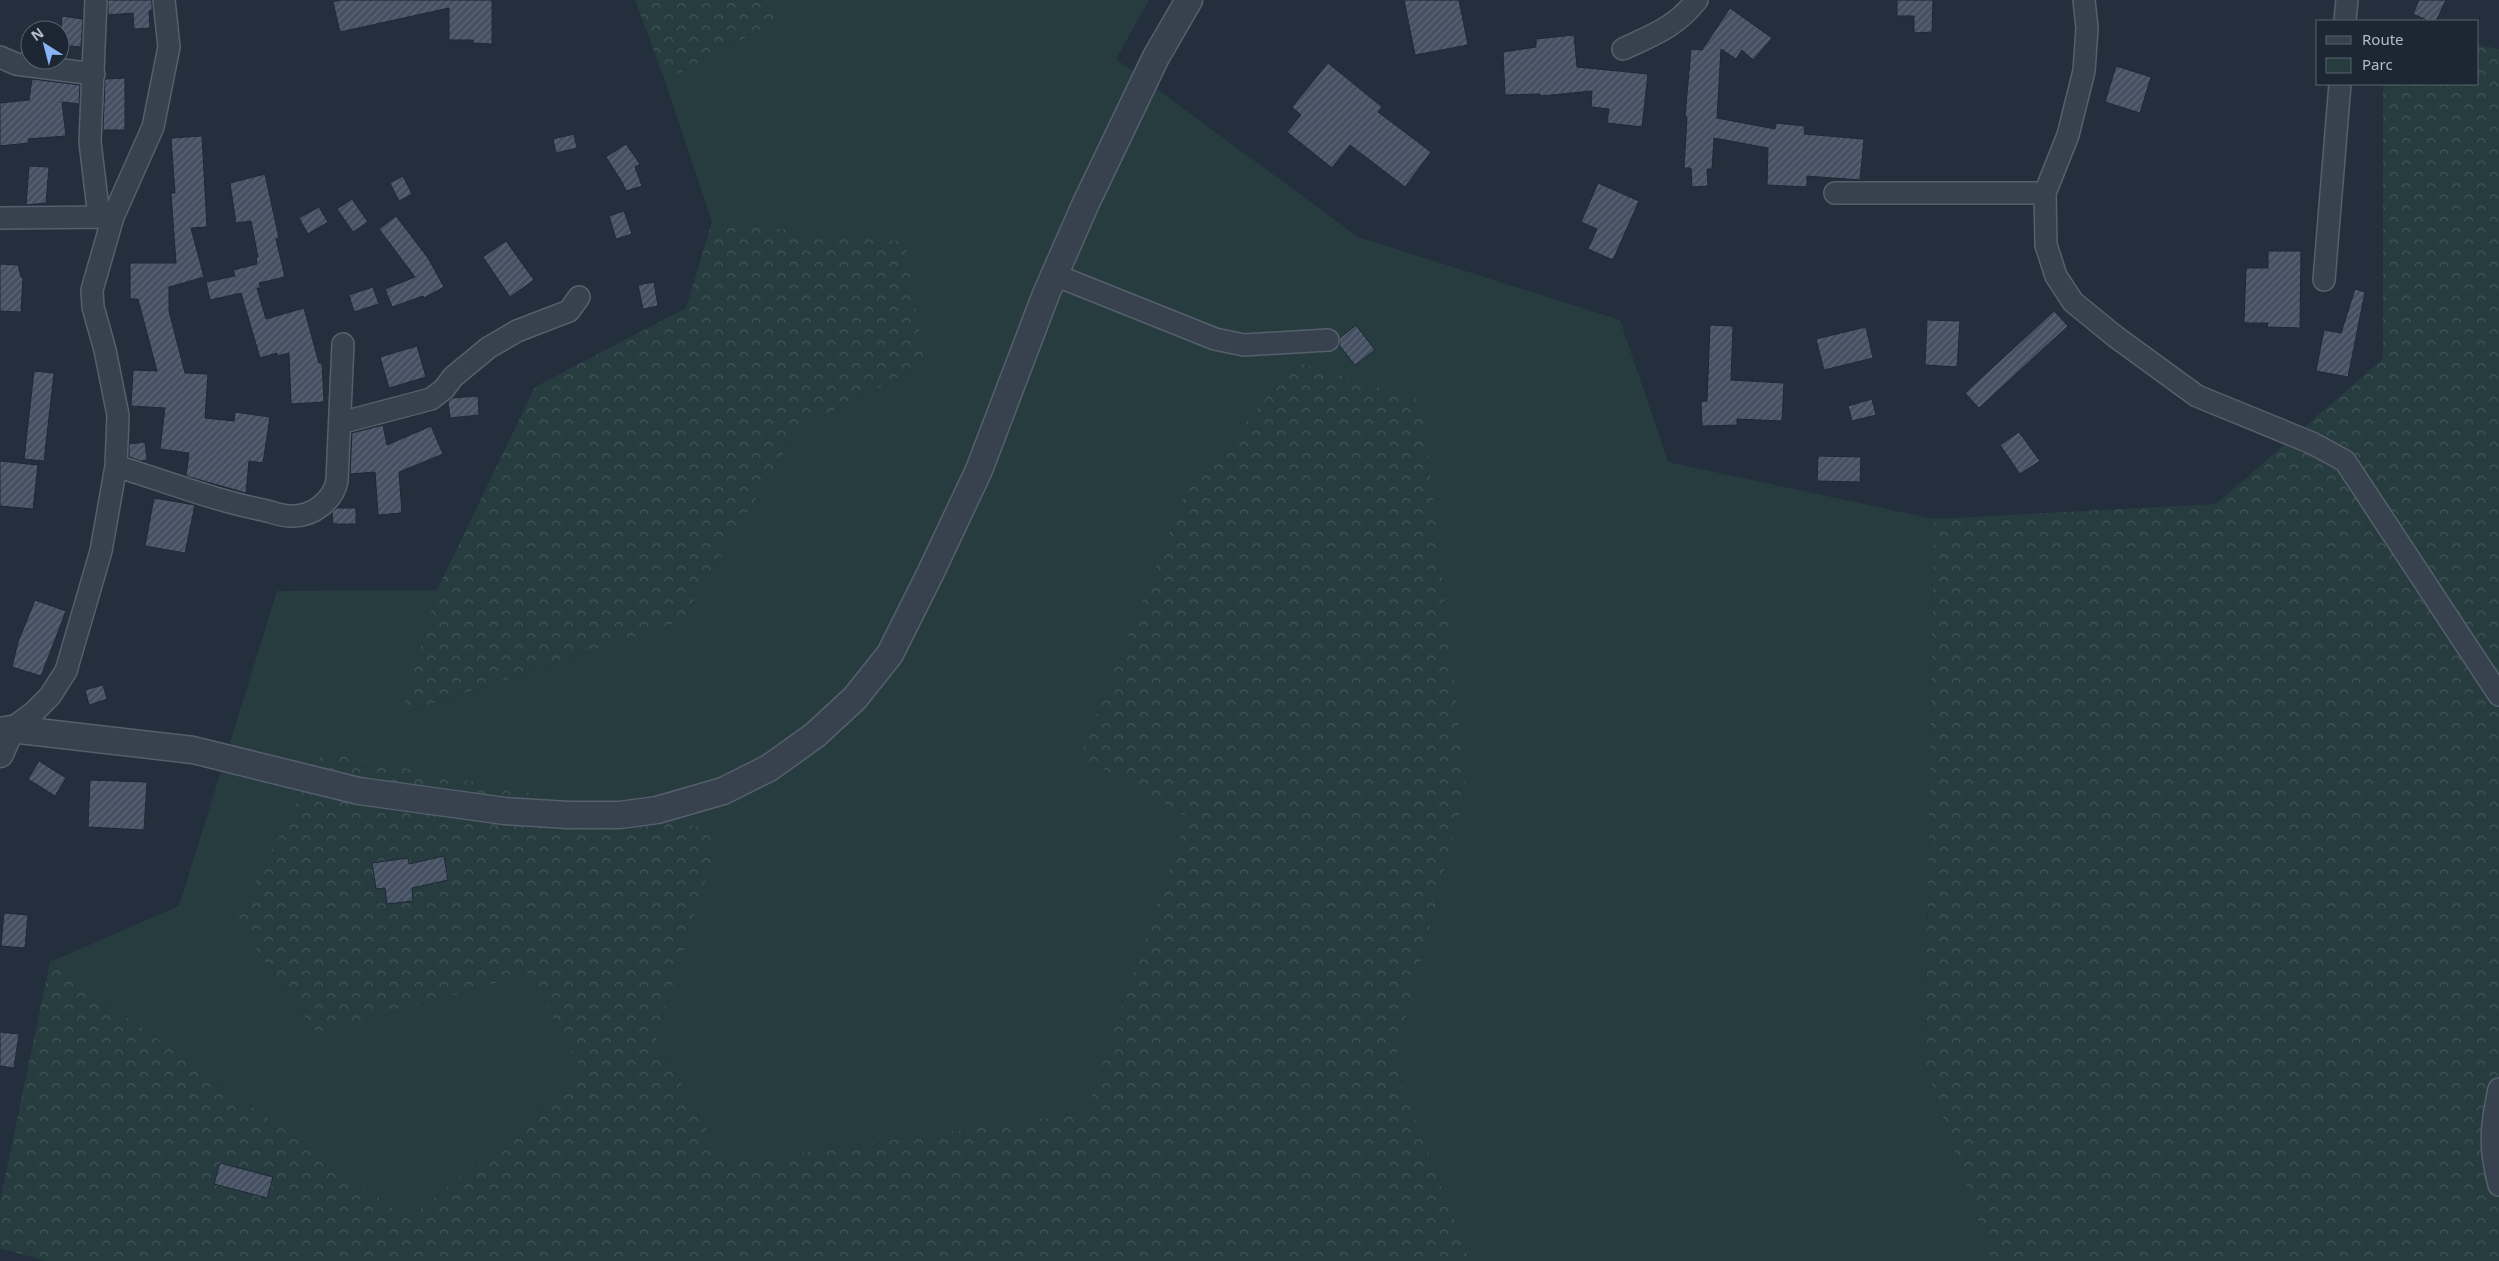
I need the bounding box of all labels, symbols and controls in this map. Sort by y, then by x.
north arrow [20,20,70,70]
legend [2316,20,2479,85]
text: N [27,23,47,45]
text: Route [2362,29,2404,49]
text: Parc [2362,54,2393,74]

